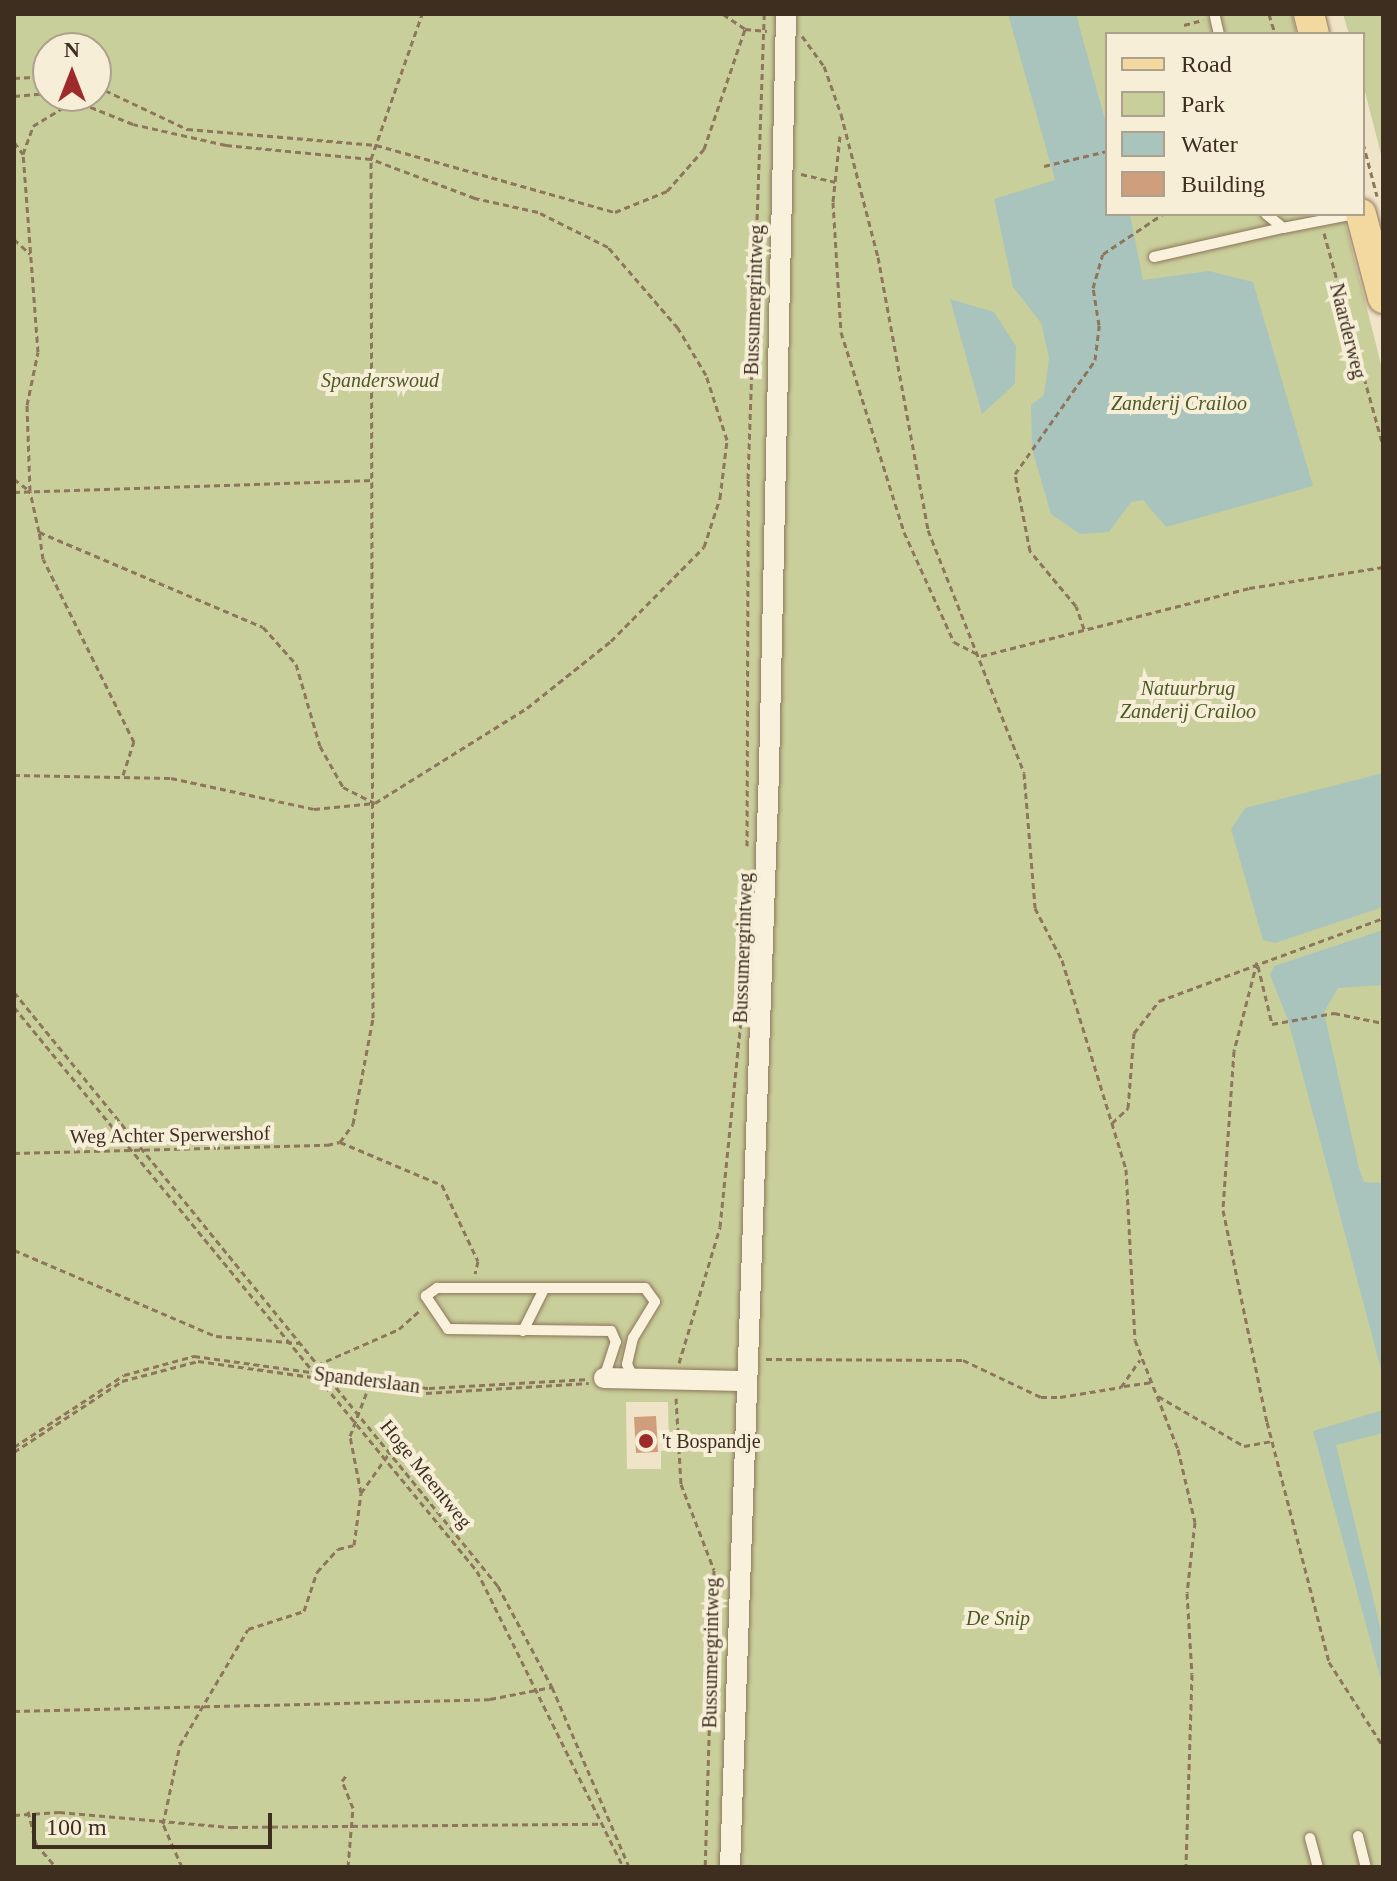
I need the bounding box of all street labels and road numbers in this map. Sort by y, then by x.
street label: Bussumergrintweg [739,224,769,376]
street label: Naarderweg [1325,281,1371,381]
street label: Bussumergrintweg [728,872,758,1024]
street label: Weg Achter Sperwershof [69,1121,271,1149]
street label: Spanderslaan [313,1362,421,1398]
street label: Hoge Meentweg [375,1415,477,1533]
street label: Bussumergrintweg [698,1577,724,1729]

